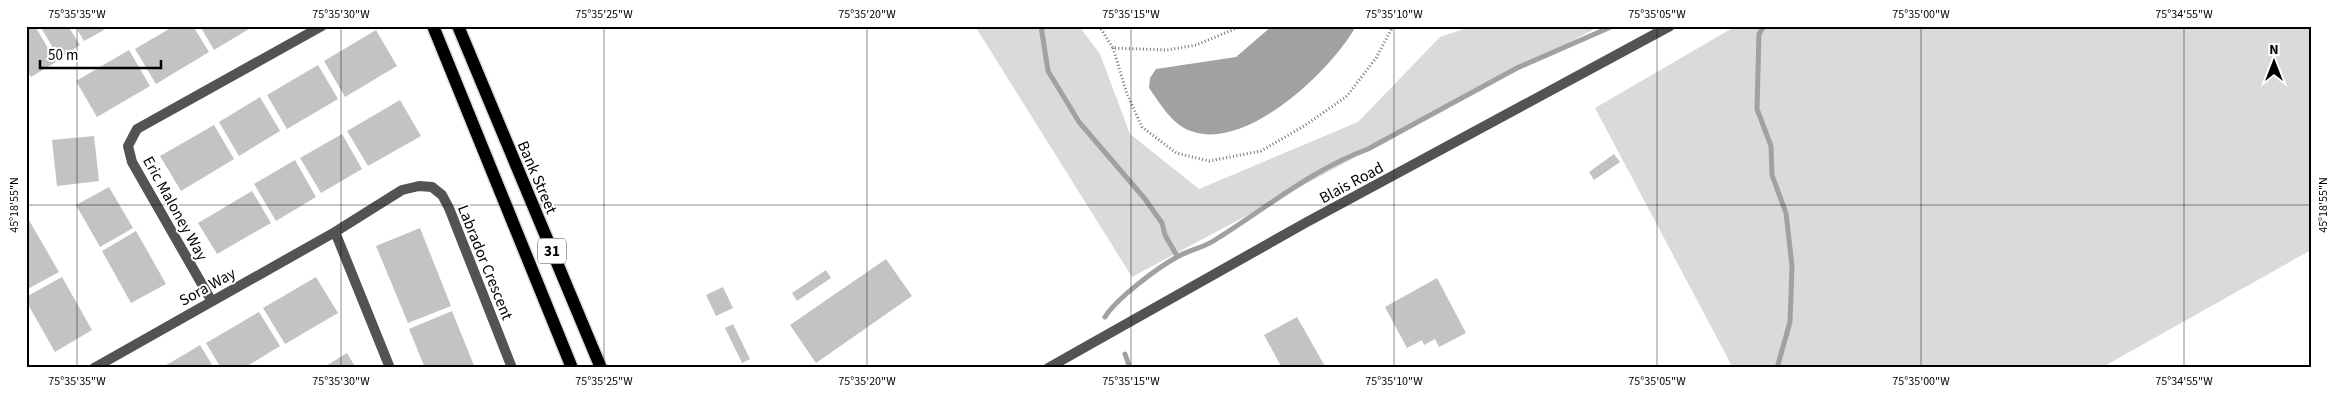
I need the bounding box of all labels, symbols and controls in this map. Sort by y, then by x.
text: 75°35'35"W [48,6,106,23]
text: 75°35'30"W [312,6,370,23]
text: 75°35'25"W [575,6,633,23]
text: 75°35'20"W [838,6,896,23]
text: 75°35'15"W [1102,6,1160,23]
text: 75°35'10"W [1365,6,1423,23]
text: 75°35'05"W [1628,6,1686,23]
text: 75°35'00"W [1892,6,1950,23]
text: 75°34'55"W [2155,6,2213,23]
scale bar [40,38,161,70]
north arrow [2250,38,2300,88]
text: N [2269,40,2279,60]
text: 50 m [48,45,78,66]
street label: Bank Street [512,137,563,218]
street label: Eric Maloney Way [137,152,213,265]
street label: Blais Road [1316,157,1387,209]
text: 45°18'55"N [6,177,23,233]
text: 45°18'55"N [2315,177,2332,233]
street label: Labrador Crescent [452,201,518,324]
road number: 31 [538,238,566,264]
street label: Sora Way [175,262,240,311]
text: 75°35'35"W [48,373,106,390]
text: 75°35'30"W [312,373,370,390]
text: 75°35'25"W [575,373,633,390]
text: 75°35'20"W [838,373,896,390]
text: 75°35'15"W [1102,373,1160,390]
text: 75°35'10"W [1365,373,1423,390]
text: 75°35'05"W [1628,373,1686,390]
text: 75°35'00"W [1892,373,1950,390]
text: 75°34'55"W [2155,373,2213,390]

